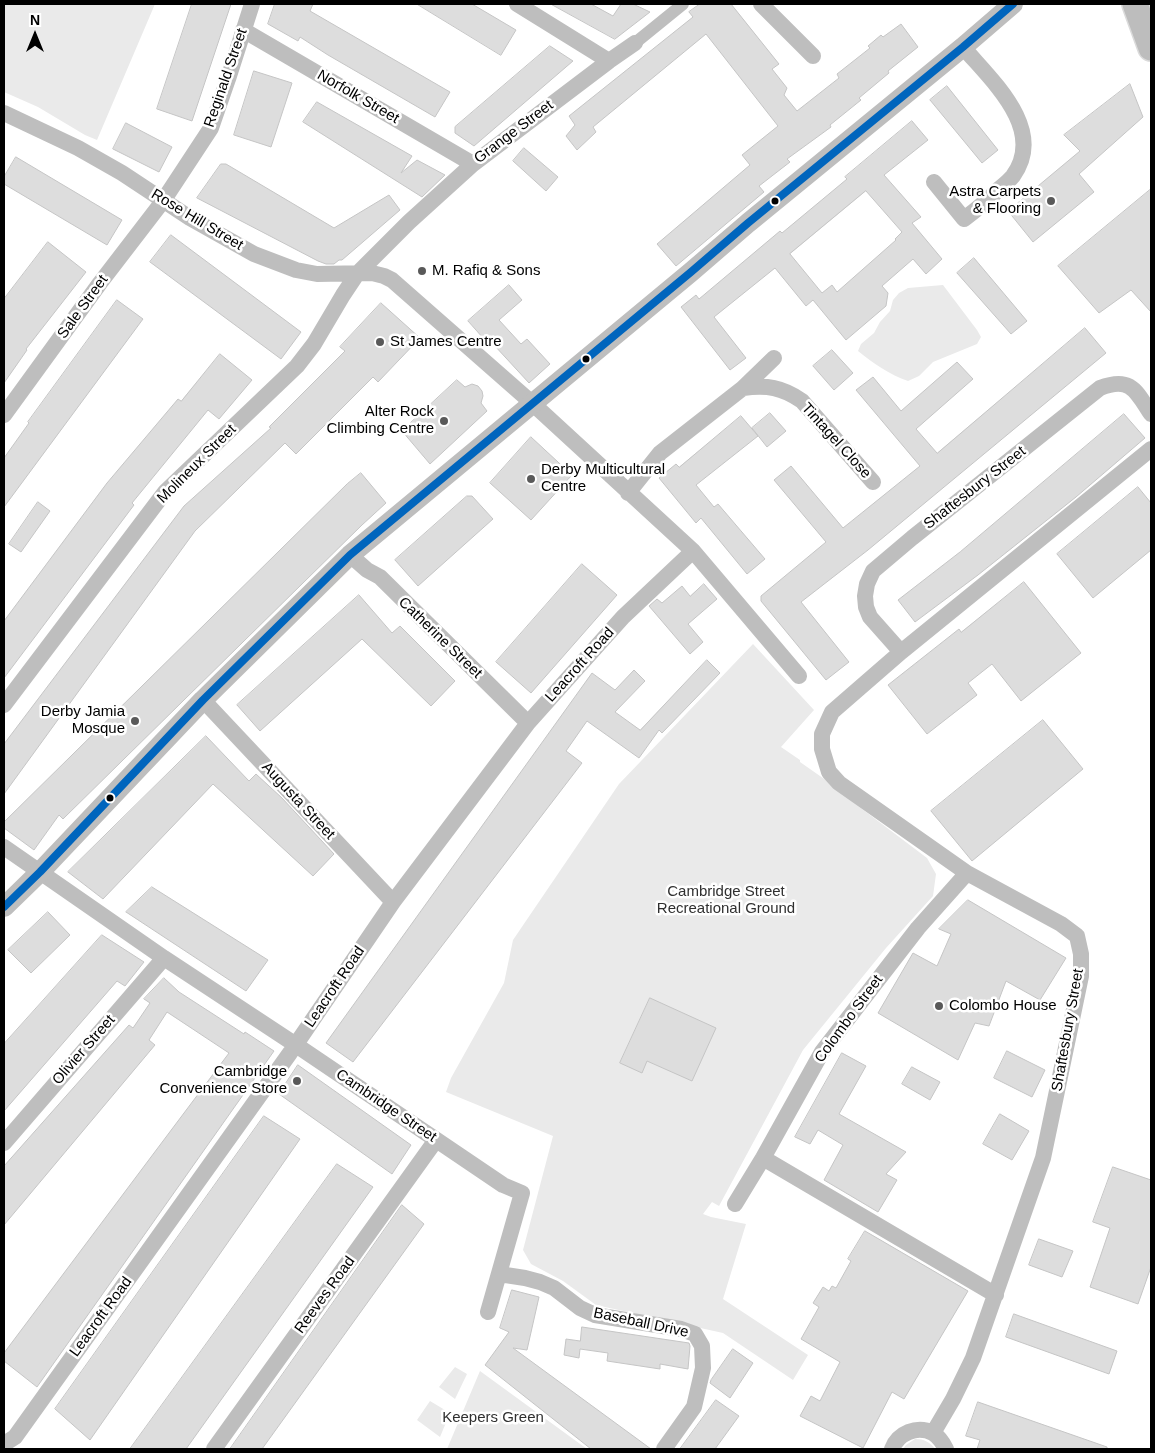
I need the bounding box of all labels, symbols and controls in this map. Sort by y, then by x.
north arrow [10,10,60,60]
text: N [30,12,40,28]
street label: Reginald Street [201,26,251,130]
street label: Norfolk Street [314,66,402,128]
street label: Grange Street [471,96,557,168]
place label: Astra Carpets & Flooring [949,183,1041,218]
street label: Rose Hill Street [148,185,246,255]
marker: Astra Carpets & Flooring [1045,195,1057,207]
unlabelled marker [770,196,780,206]
place label: M. Rafiq & Sons [432,262,540,280]
marker: M. Rafiq & Sons [416,265,428,277]
street label: Sale Street [54,272,112,342]
place label: St James Centre [390,333,502,351]
marker: St James Centre [374,336,386,348]
unlabelled marker [581,354,591,364]
street label: Tintagel Close [797,400,875,482]
place label: Alter Rock Climbing Centre [326,403,434,438]
marker: Alter Rock Climbing Centre [438,415,450,427]
street label: Molineux Street [154,421,240,507]
street label: Shaftesbury Street [921,443,1029,533]
place label: Derby Multicultural Centre [541,461,665,496]
marker: Derby Multicultural Centre [525,473,537,485]
street label: Catherine Street [394,594,486,682]
street label: Leacroft Road [542,624,618,706]
place label: Derby Jamia Mosque [41,703,125,738]
marker: Derby Jamia Mosque [129,715,141,727]
street label: Augusta Street [258,759,338,843]
unlabelled marker [105,793,115,803]
park label: Cambridge Street Recreational Ground [657,883,795,918]
street label: Leacroft Road [301,943,369,1031]
street label: Shaftesbury Street [1048,967,1088,1093]
street label: Colombo Street [811,972,887,1066]
place label: Colombo House [949,997,1057,1015]
marker: Colombo House [933,1000,945,1012]
street label: Olivier Street [49,1011,119,1089]
place label: Cambridge Convenience Store [159,1063,287,1098]
street label: Cambridge Street [332,1066,440,1146]
marker: Cambridge Convenience Store [291,1075,303,1087]
street label: Reeves Road [291,1253,359,1337]
street label: Leacroft Road [66,1274,136,1360]
street label: Baseball Drive [592,1304,690,1342]
park label: Keepers Green [442,1409,544,1427]

